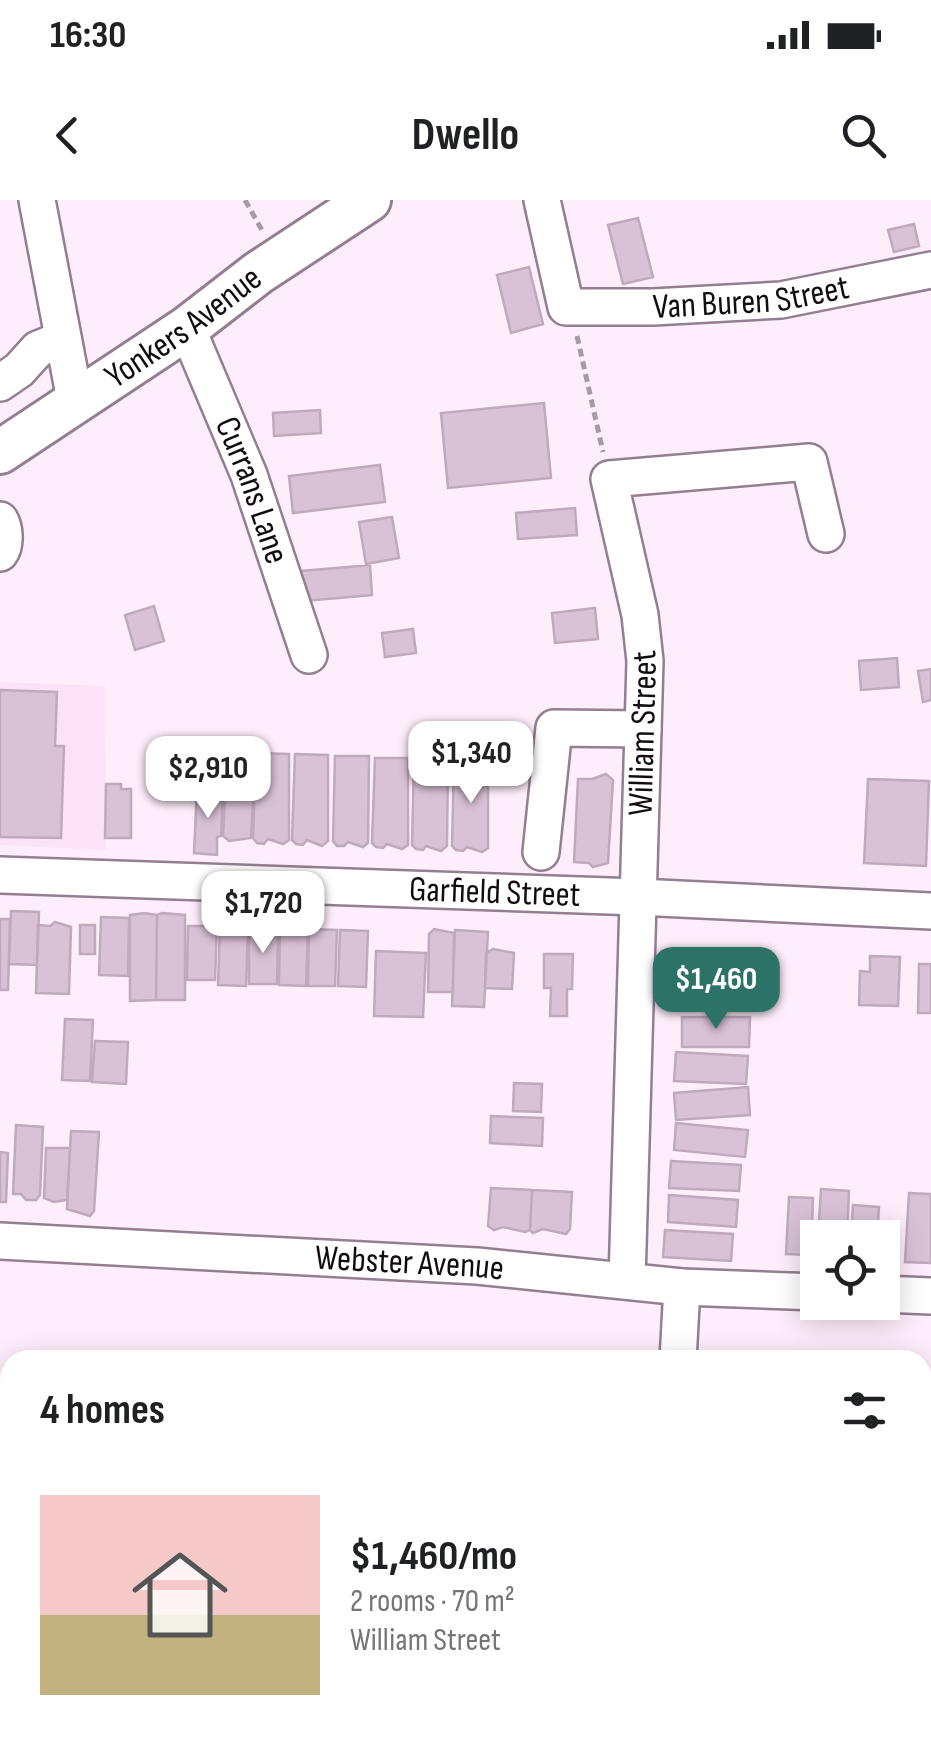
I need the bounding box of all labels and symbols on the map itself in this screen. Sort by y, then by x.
street label: Yonkers Avenue [97,257,270,398]
street label: Van Buren Street [652,265,853,328]
street label: Currans Lane [205,410,299,569]
street label: William Street [619,648,666,816]
pin: $1,340 [390,721,552,806]
pin: $2,910 [127,736,289,821]
street label: Garfield Street [408,868,581,916]
pin: $1,720 [182,871,344,956]
pin: $1,460 [635,947,797,1032]
street label: Webster Avenue [314,1236,506,1290]

